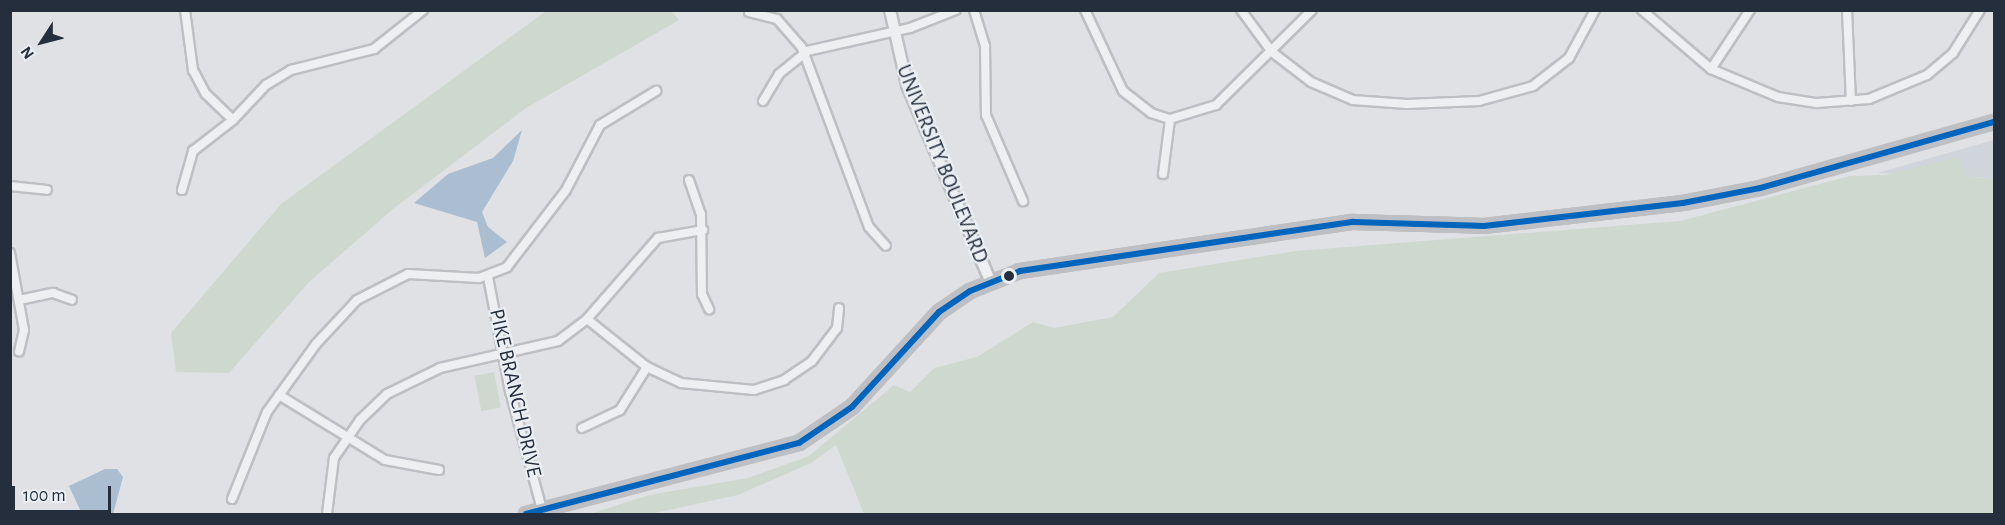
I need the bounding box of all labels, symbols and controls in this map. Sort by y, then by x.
north arrow [12,12,72,72]
text: N [18,43,37,62]
street label: UNIVERSITY BOULEVARD [891,61,993,267]
unlabelled marker [1003,270,1015,282]
street label: PIKE BRANCH DRIVE [483,306,547,480]
scale bar [15,474,114,512]
text: 100 m [23,487,66,505]

